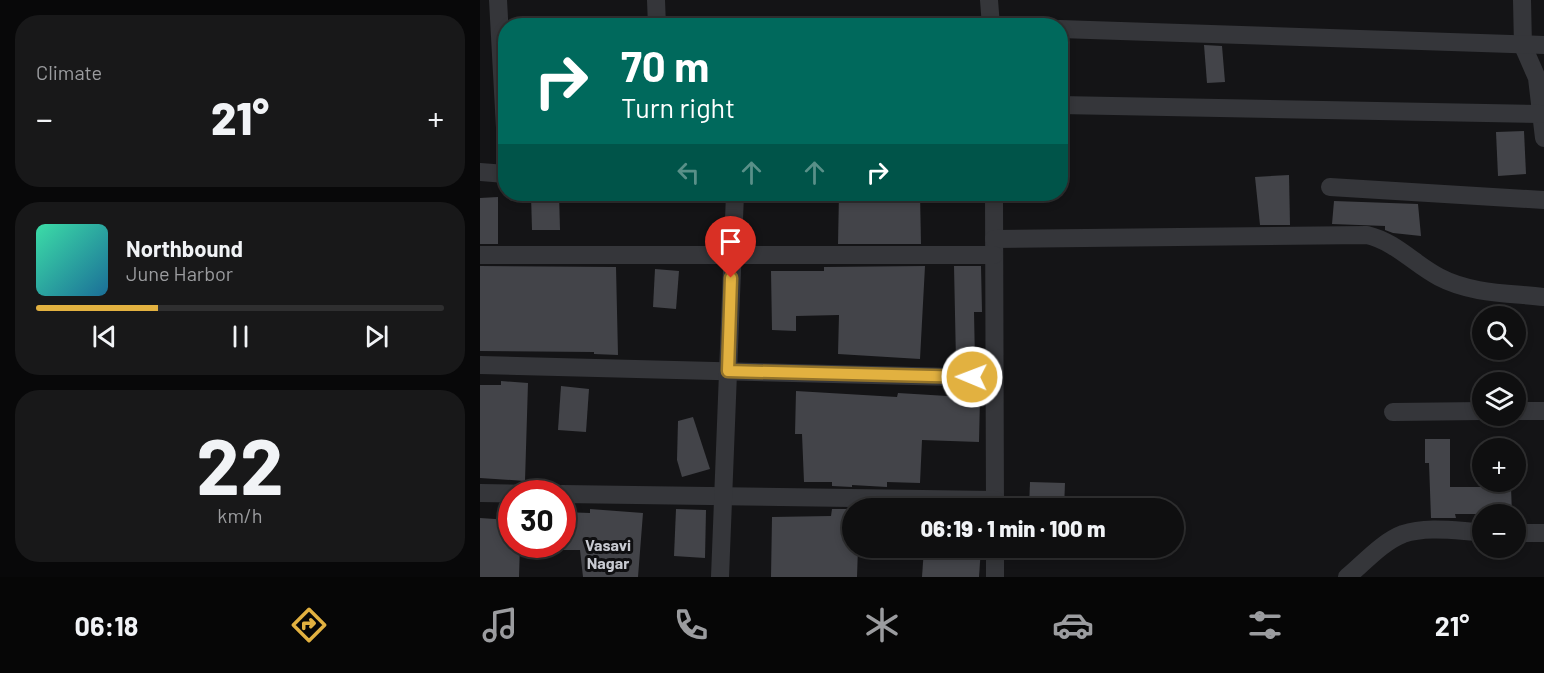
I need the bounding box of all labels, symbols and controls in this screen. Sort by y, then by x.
text: 70 m [621,40,709,90]
icon: right [522,42,600,120]
text: Climate [36,60,102,84]
text: 21° [211,90,269,144]
text: Turn right [621,91,735,123]
text: − [36,98,53,138]
text: + [427,98,444,138]
icon: left [672,156,705,189]
icon: ahead [735,156,768,189]
icon: ahead [798,156,831,189]
icon: right [861,156,894,189]
pin [705,216,756,278]
icon: arrive [714,225,747,258]
text: Northbound [126,235,243,261]
text: June Harbor [126,261,233,285]
map controls [1472,306,1526,558]
button: search [1472,306,1526,360]
icon: previous [88,320,121,353]
icon: pause [224,320,257,353]
icon: next [360,320,393,353]
position arrow [940,345,1004,409]
button: layers [1472,372,1526,426]
text: 22 [196,417,284,511]
button: + [1472,438,1526,492]
speed limit sign: 30 [498,480,576,558]
text: km/h [217,503,263,527]
button: − [1472,504,1526,558]
text: 06:19 · 1 min · 100 m [921,515,1105,541]
district label: Vasavi Nagar [585,535,631,572]
icon: directions [288,604,330,646]
icon: music [479,604,521,646]
icon: phone [670,604,712,646]
icon: climate [861,604,903,646]
icon: car [1052,604,1094,646]
icon: filters [1244,604,1286,646]
text: 06:18 [75,609,138,641]
text: 21° [1435,609,1469,641]

